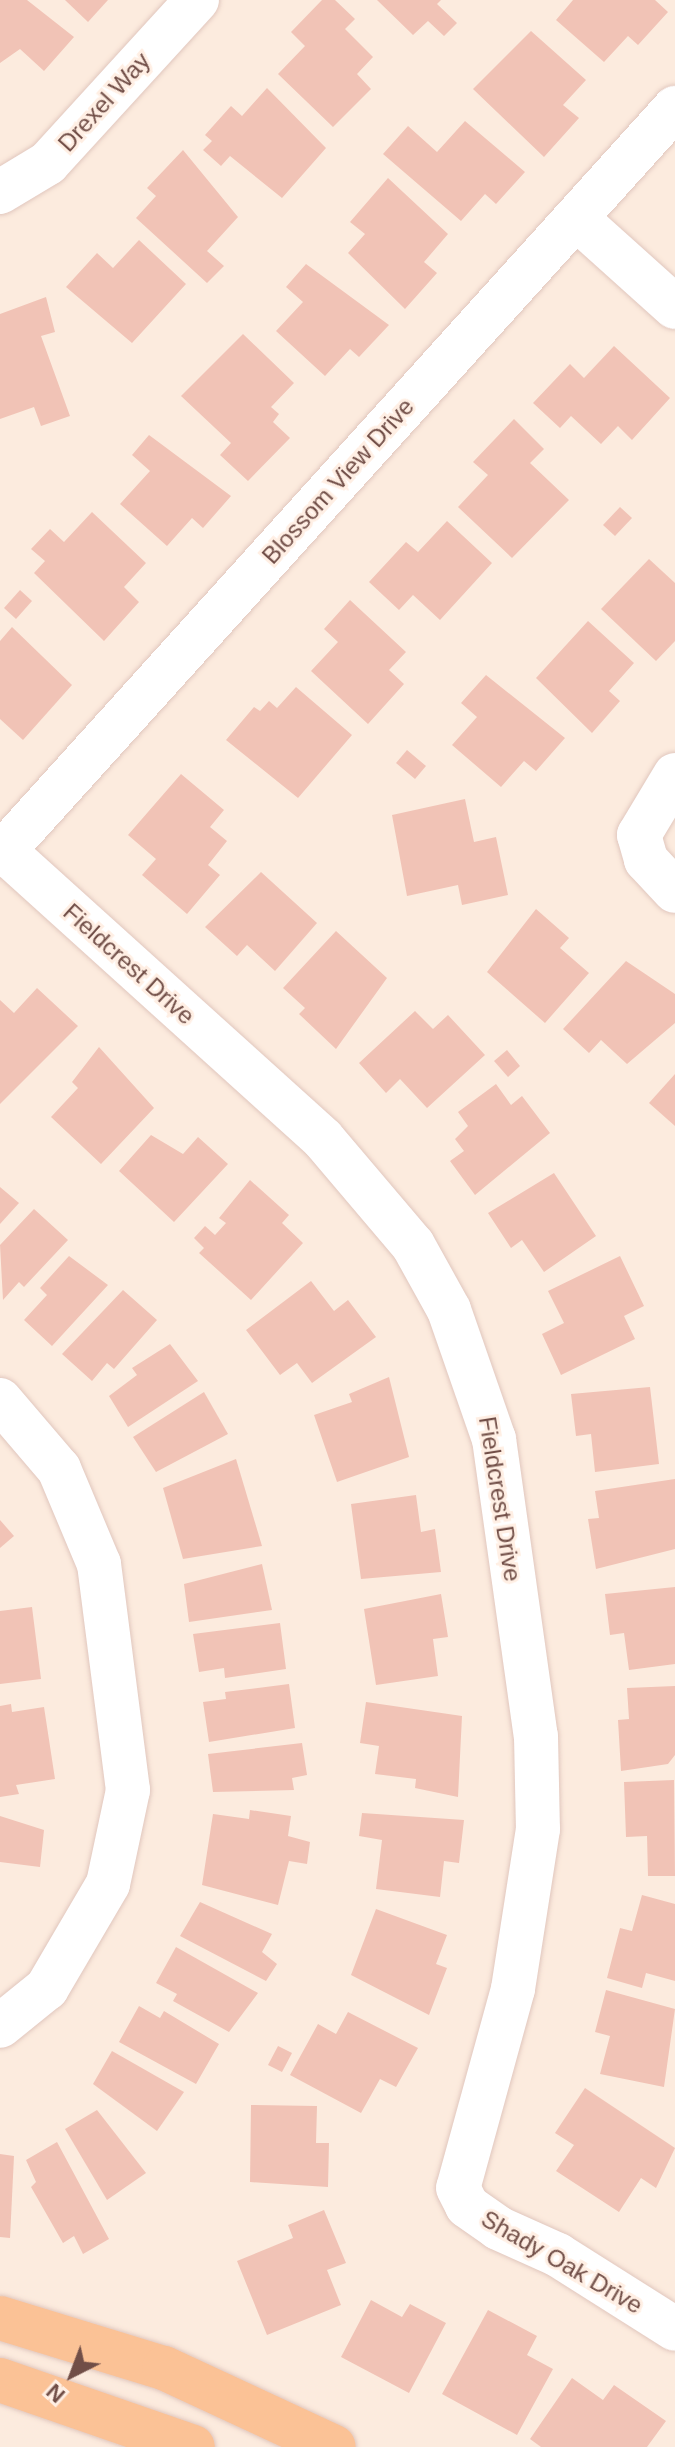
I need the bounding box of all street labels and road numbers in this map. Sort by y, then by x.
street label: Drexel Way [52,47,156,157]
street label: Blossom View Drive [256,392,420,570]
street label: Fieldcrest Drive [57,898,201,1030]
street label: Fieldcrest Drive [473,1414,527,1584]
street label: Shady Oak Drive [476,2204,648,2320]

